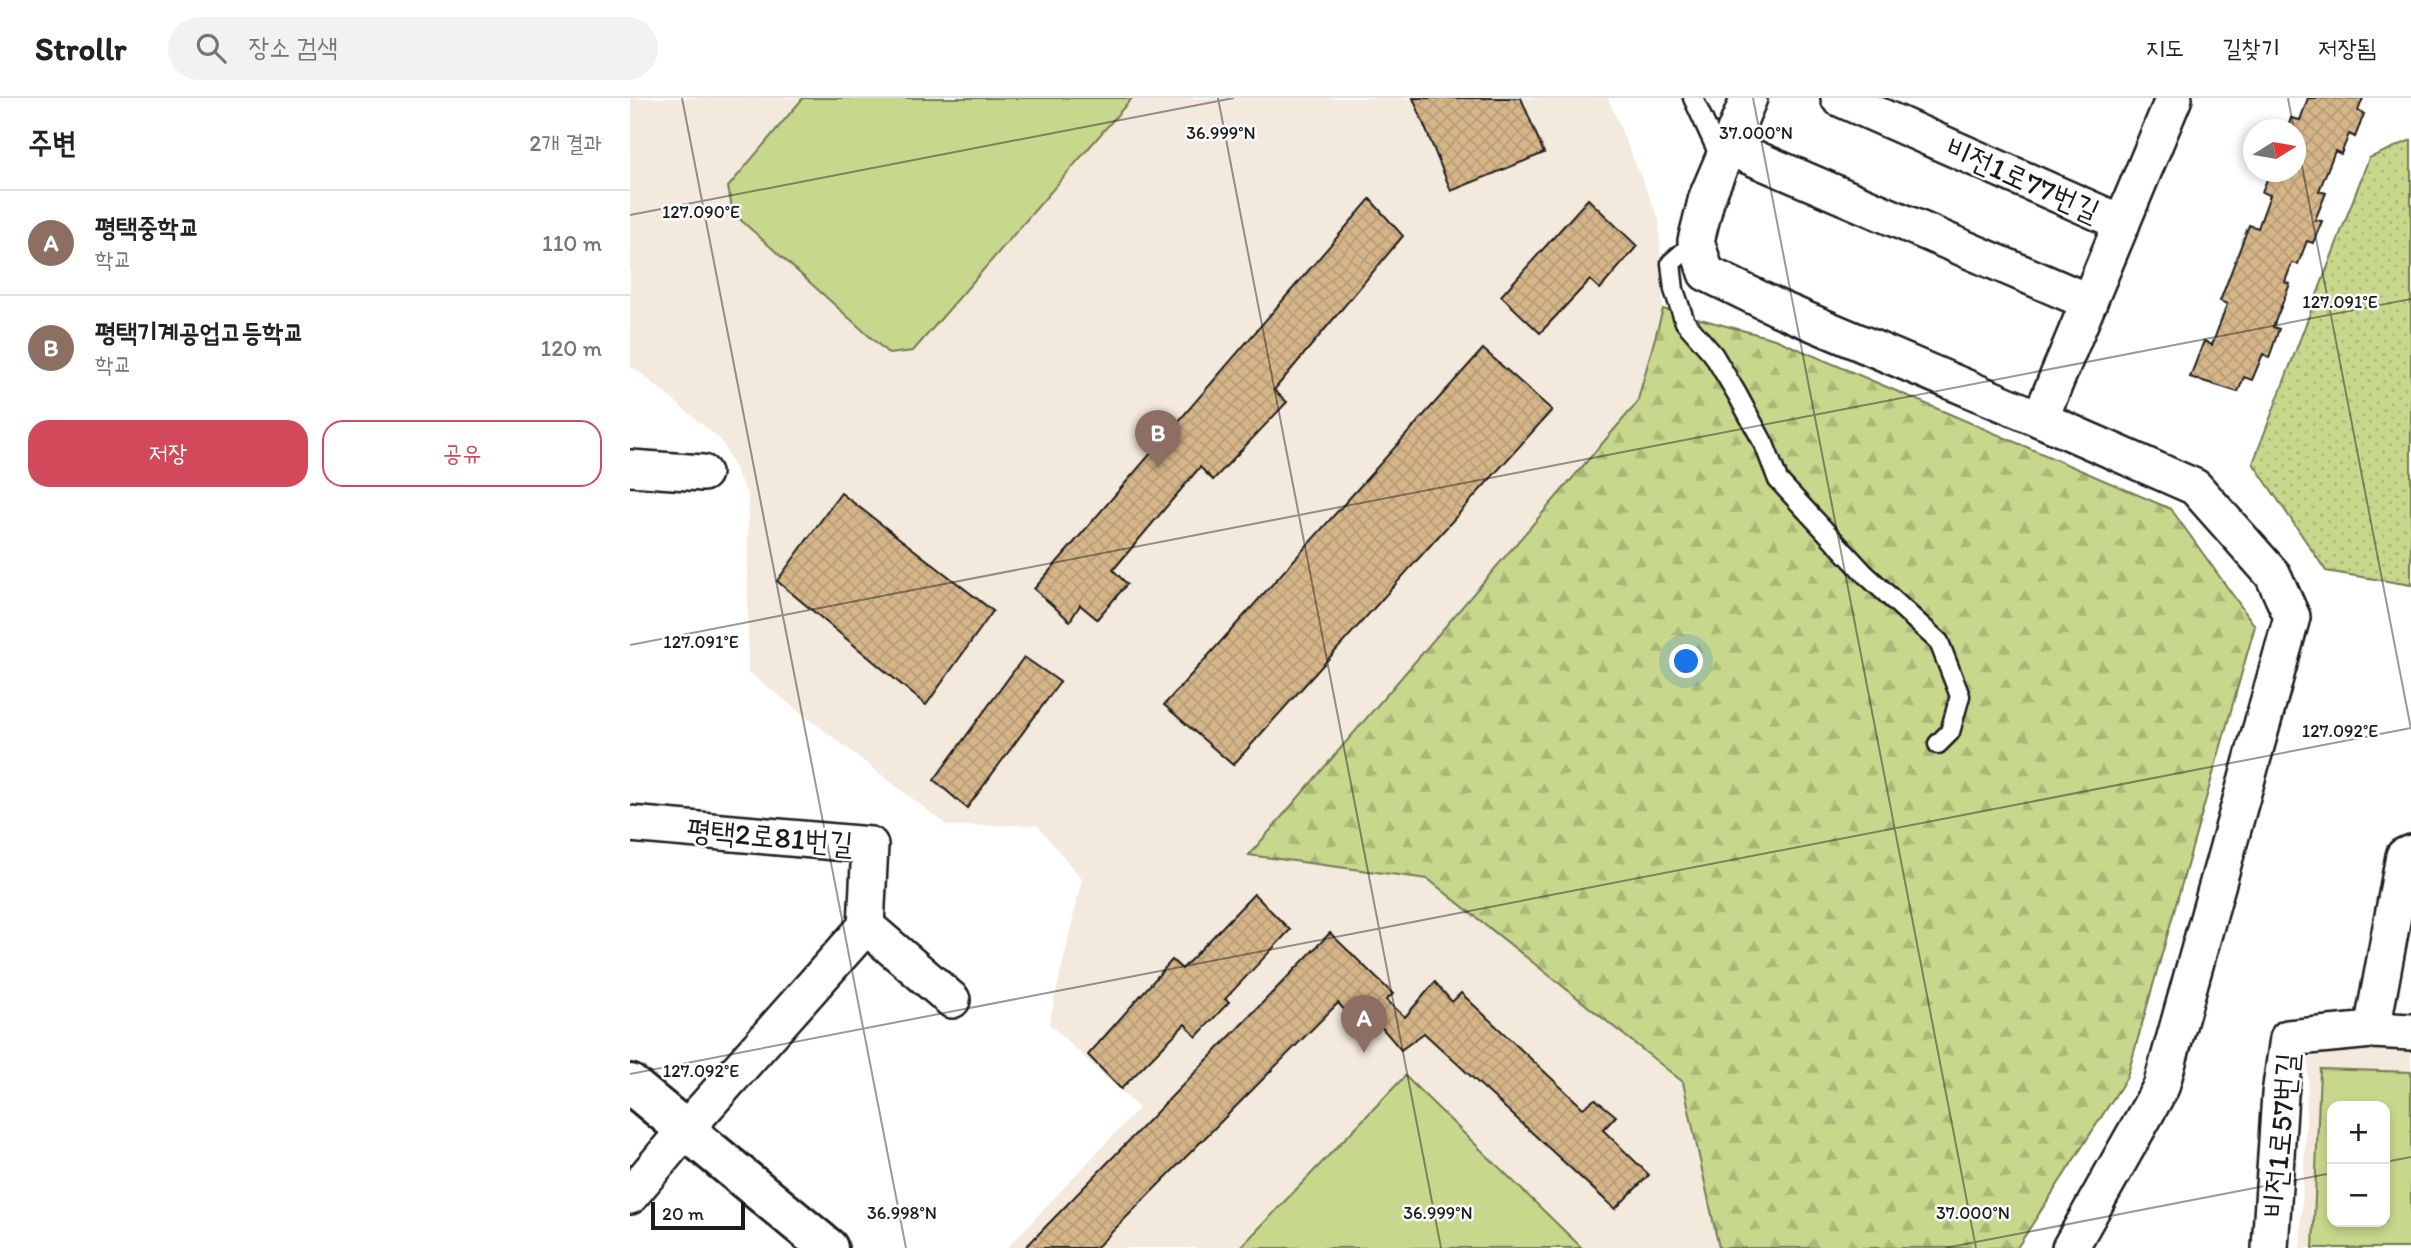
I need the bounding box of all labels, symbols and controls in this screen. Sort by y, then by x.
search box [168,17,658,80]
text: Strollr [35,29,126,68]
icon: search [192,29,230,67]
text: 장소 검색 [248,31,338,63]
text: 지도 [2146,33,2184,62]
text: 길찾기 [2222,33,2280,62]
text: 저장됨 [2318,33,2376,62]
north arrow [2243,119,2306,182]
text: 36.999°N [1186,122,1256,144]
text: 37.000°N [1719,122,1793,144]
text: 주변 [28,124,76,161]
text: 2개 결과 [529,129,602,157]
street label: 비전1로77번길 [1940,129,2106,229]
text: 127.090°E [662,201,740,223]
text: 평택중학교 [95,211,200,243]
text: A [44,229,58,257]
text: 110 m [542,229,602,257]
text: 학교 [95,245,132,273]
text: 127.091°E [2302,291,2378,313]
text: 평택기계공업고등학교 [95,316,304,348]
text: B [44,334,58,362]
text: 120 m [541,334,602,362]
text: 학교 [95,350,132,378]
pin: B [1135,410,1181,468]
button: 저장 [28,420,308,487]
button: 공유 [322,420,602,487]
text: 127.091°E [663,631,739,653]
your location [1669,644,1703,678]
text: 127.092°E [2302,720,2378,742]
street label: 평택2로81번길 [685,810,855,862]
pin: A [1341,995,1387,1053]
street label: 비전1로57번길 [2254,1051,2306,1219]
text: 127.092°E [663,1060,739,1082]
map controls [2327,1101,2390,1227]
button: + [2327,1101,2390,1164]
button: − [2327,1164,2390,1227]
scale bar [651,1199,746,1231]
text: 20 m [662,1202,704,1225]
text: 36.998°N [867,1202,937,1224]
text: 36.999°N [1403,1202,1473,1224]
text: 37.000°N [1936,1202,2010,1224]

